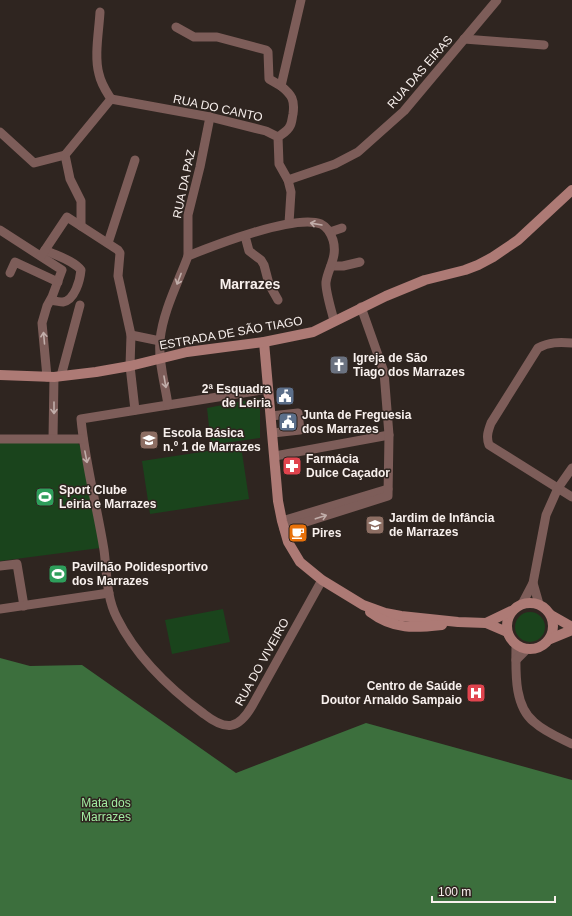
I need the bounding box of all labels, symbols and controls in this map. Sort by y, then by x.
street label: RUA DAS EIRAS [385,33,455,111]
street label: RUA DO CANTO [172,92,264,124]
street label: RUA DA PAZ [170,148,198,220]
one-way arrow [310,220,323,228]
one-way arrow [175,272,183,284]
district label: Marrazes [220,276,281,292]
street label: ESTRADA DE SÃO TIAGO [158,314,304,352]
one-way arrow [40,332,47,345]
place label: Igreja de São Tiago dos Marrazes [353,351,465,379]
church icon: Igreja de São Tiago dos Marrazes [328,354,350,376]
one-way arrow [161,375,169,388]
place label: 2ª Esquadra de Leiria [202,382,271,410]
public building icon: 2ª Esquadra de Leiria [274,385,296,407]
one-way arrow [50,401,58,414]
place label: Junta de Freguesia dos Marrazes [302,408,412,436]
public building icon: Junta de Freguesia dos Marrazes [277,411,299,433]
place label: Escola Básica n.º 1 de Marrazes [163,426,261,454]
school or university icon: Escola Básica n.º 1 de Marrazes [138,429,160,451]
one-way arrow [83,450,91,463]
place label: Farmácia Dulce Caçador [306,452,390,480]
pharmacy icon: Farmácia Dulce Caçador [281,455,303,477]
place label: Sport Clube Leiria e Marrazes [59,483,157,511]
sports icon: Sport Clube Leiria e Marrazes [34,486,56,508]
place label: Jardim de Infância de Marrazes [389,511,495,539]
one-way arrow [314,513,327,520]
school or university icon: Jardim de Infância de Marrazes [364,514,386,536]
cafe icon: Pires [287,522,309,544]
place label: Pires [312,526,342,540]
place label: Pavilhão Polidesportivo dos Marrazes [72,560,208,588]
sports icon: Pavilhão Polidesportivo dos Marrazes [47,563,69,585]
street label: RUA DO VIVEIRO [232,616,292,708]
place label: Centro de Saúde Doutor Arnaldo Sampaio [321,679,462,707]
hospital icon: Centro de Saúde Doutor Arnaldo Sampaio [465,682,487,704]
park label: Mata dos Marrazes [81,796,131,824]
scale bar [432,878,555,904]
text: 100 m [438,885,471,899]

